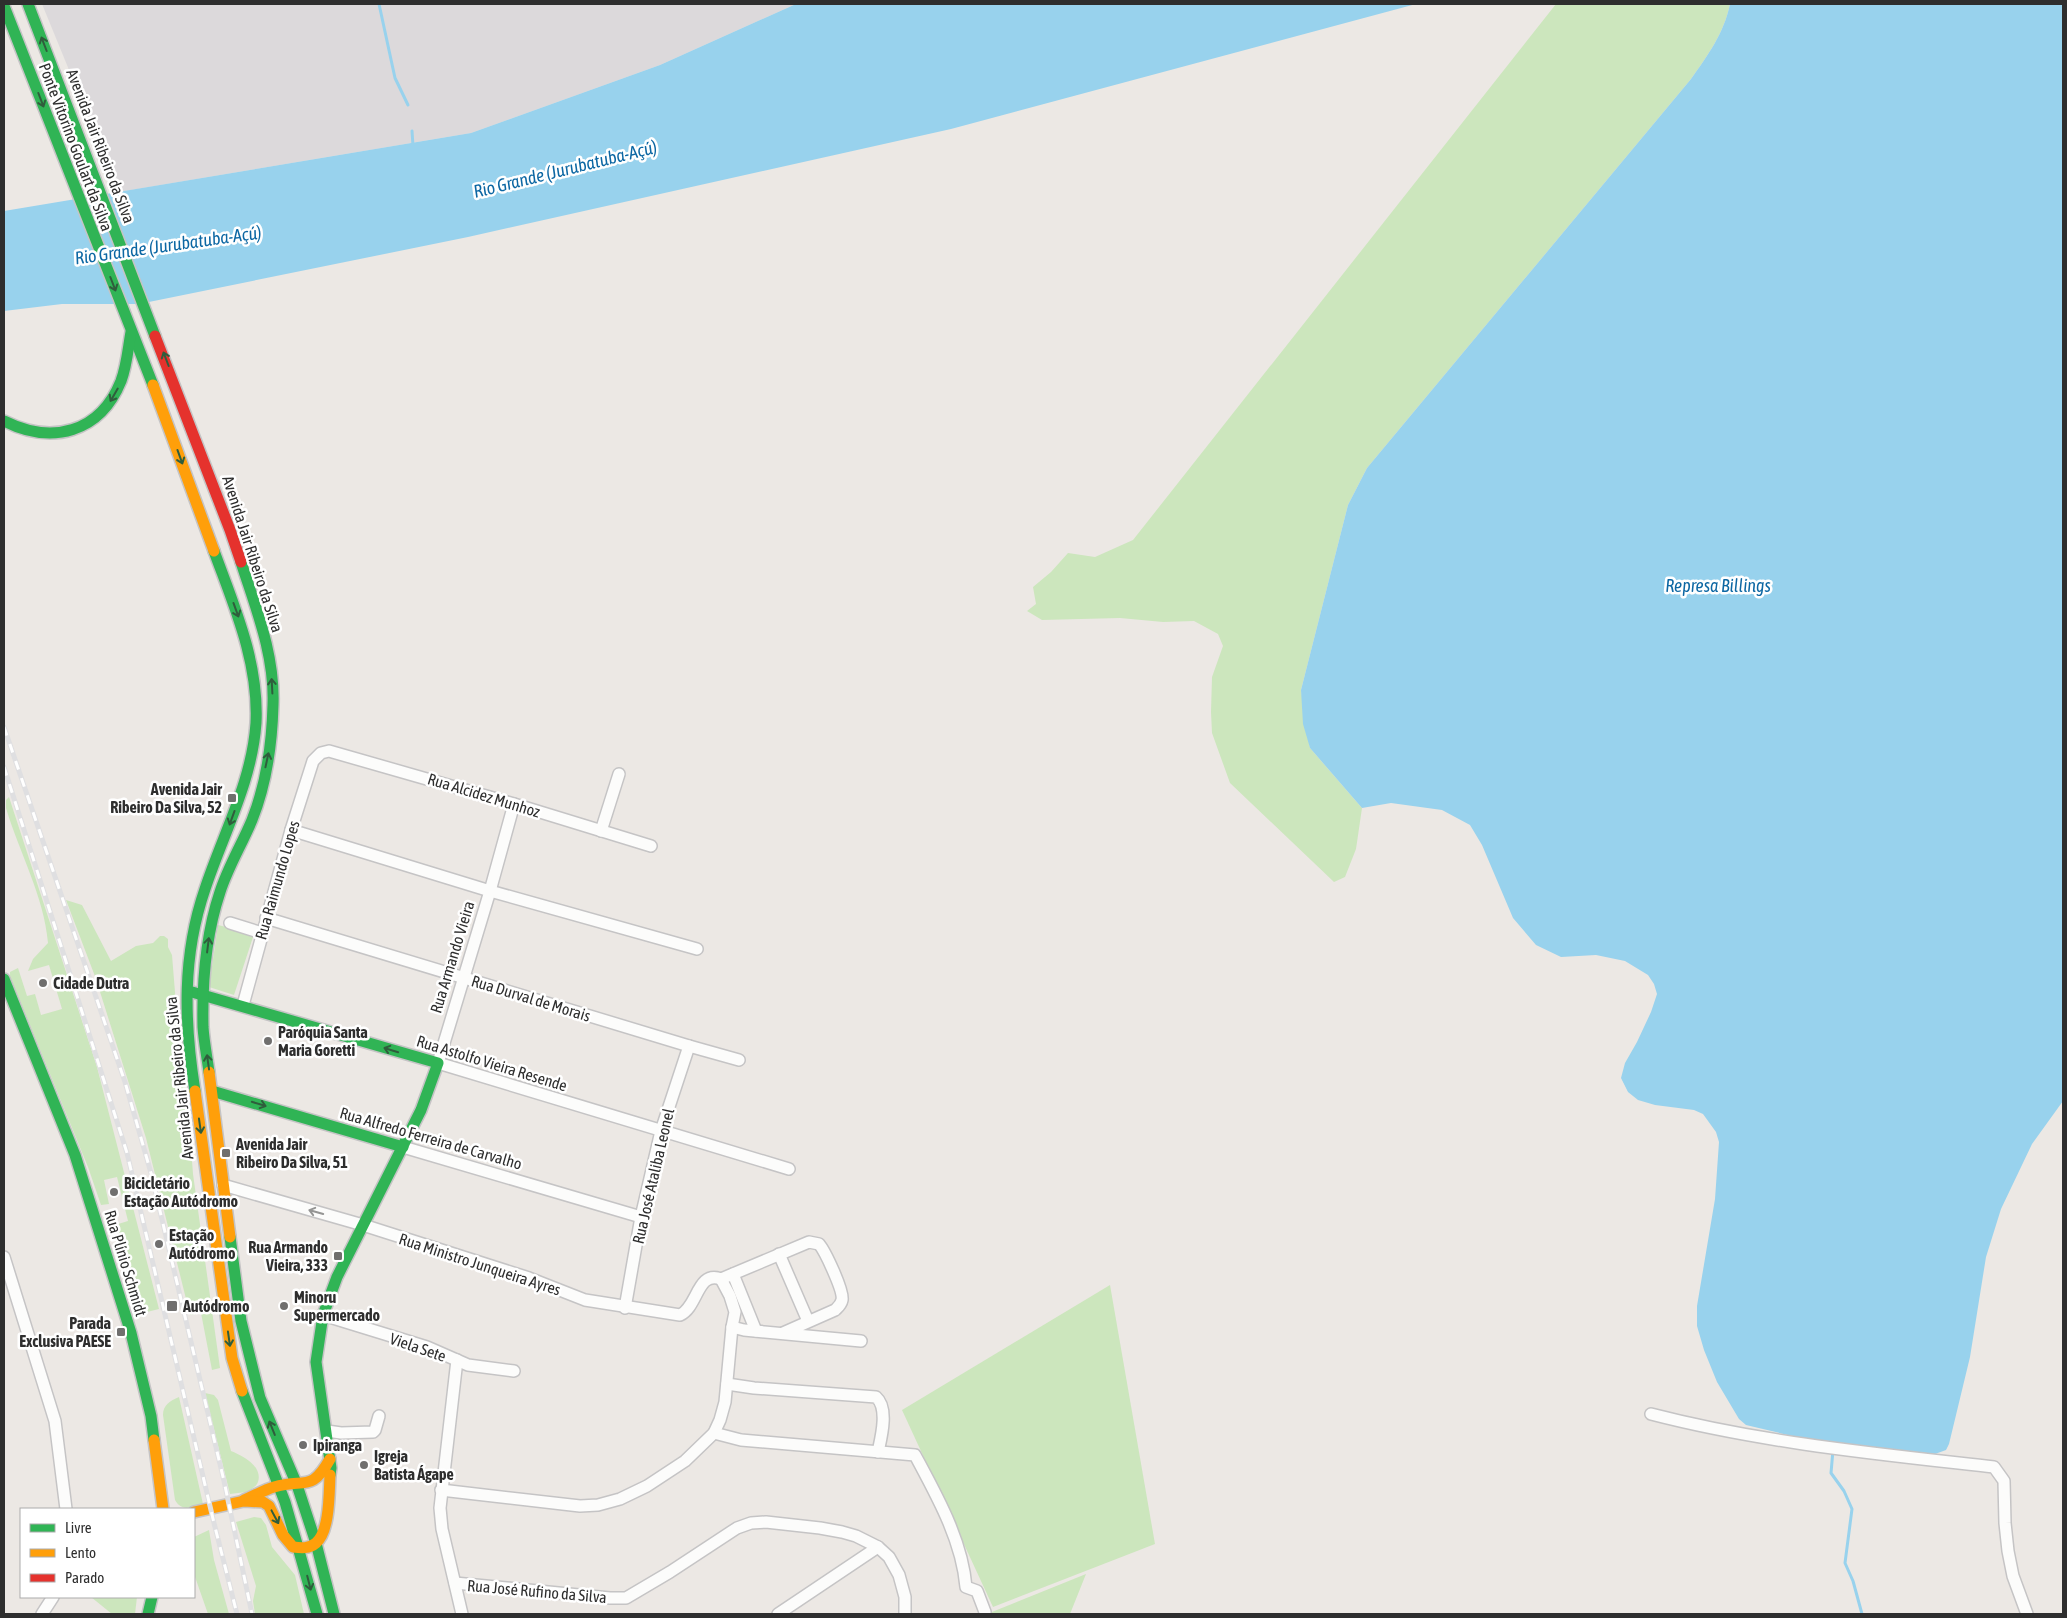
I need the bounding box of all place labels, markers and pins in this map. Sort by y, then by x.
place label: Avenida Jair Ribeiro Da Silva, 52 [110,780,222,816]
marker: Avenida Jair Ribeiro Da Silva, 52 [226,792,238,804]
place label: Cidade Dutra [53,974,129,992]
marker: Cidade Dutra [37,977,49,989]
place label: Paróquia Santa Maria Goretti [278,1023,368,1059]
marker: Paróquia Santa Maria Goretti [262,1035,274,1047]
place label: Avenida Jair Ribeiro Da Silva, 51 [235,1135,348,1171]
marker: Avenida Jair Ribeiro Da Silva, 51 [220,1147,232,1159]
place label: Bicicletário Estação Autódromo [124,1174,238,1210]
marker: Bicicletário Estação Autódromo [108,1186,120,1198]
place label: Estação Autódromo [168,1226,236,1262]
marker: Estação Autódromo [153,1238,165,1250]
place label: Rua Armando Vieira, 333 [248,1238,328,1274]
marker: Rua Armando Vieira, 333 [332,1250,344,1262]
place label: Minoru Supermercado [294,1288,380,1324]
place label: Autódromo [182,1297,250,1315]
marker: Autódromo [165,1299,179,1313]
marker: Minoru Supermercado [278,1300,290,1312]
place label: Parada Exclusiva PAESE [19,1314,111,1350]
marker: Parada Exclusiva PAESE [115,1326,127,1338]
place label: Ipiranga [313,1436,362,1454]
marker: Ipiranga [297,1439,309,1451]
place label: Igreja Batista Ágape [374,1447,454,1483]
marker: Igreja Batista Ágape [358,1459,370,1471]

